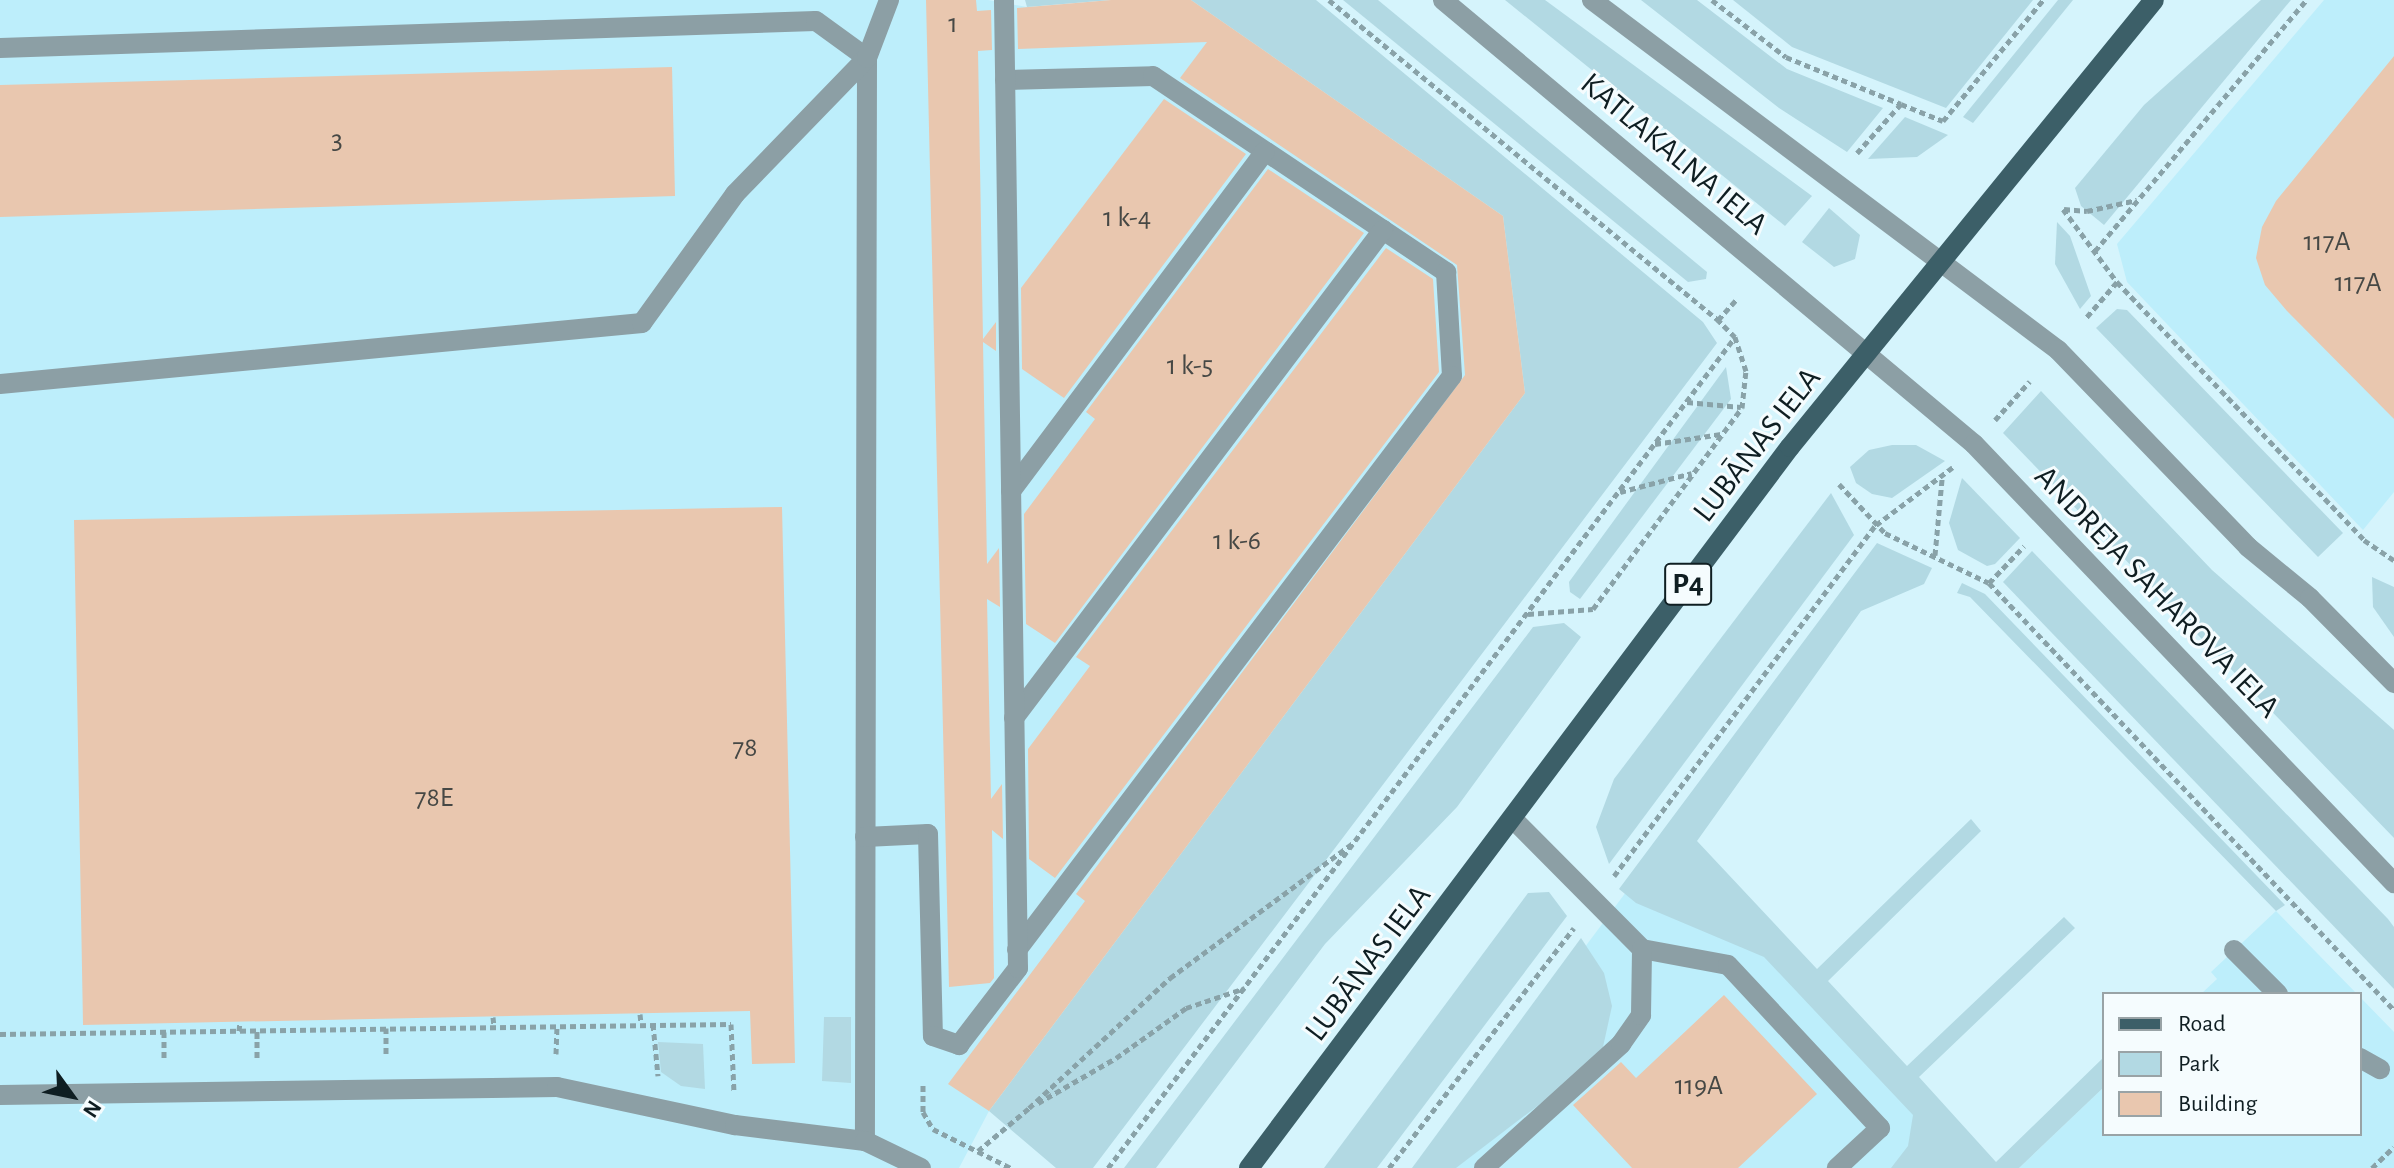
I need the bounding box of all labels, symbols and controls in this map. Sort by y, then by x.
house number: 1 [948,7,958,41]
street label: KATLAKALNA IELA [1573,65,1775,243]
house number: 3 [331,123,343,157]
house number: 1 k-4 [1103,201,1151,235]
house number: 117A [2303,225,2351,259]
house number: 117A [2334,266,2382,300]
house number: 1 k-5 [1167,349,1213,383]
street label: LUBĀNAS IELA [1685,360,1829,530]
street label: ANDREJA SAHAROVA IELA [2026,458,2288,726]
house number: 1 k-6 [1213,524,1261,558]
road number: P4 [1664,558,1712,610]
house number: 78 [733,731,757,765]
house number: 78E [415,781,453,815]
street label: LUBĀNAS IELA [1297,877,1439,1049]
legend [2102,992,2362,1136]
text: Road [2178,1012,2226,1036]
text: Park [2178,1052,2219,1076]
north arrow [32,1056,112,1136]
house number: 119A [1675,1069,1723,1103]
text: Building [2178,1092,2257,1116]
text: N [79,1097,106,1121]

